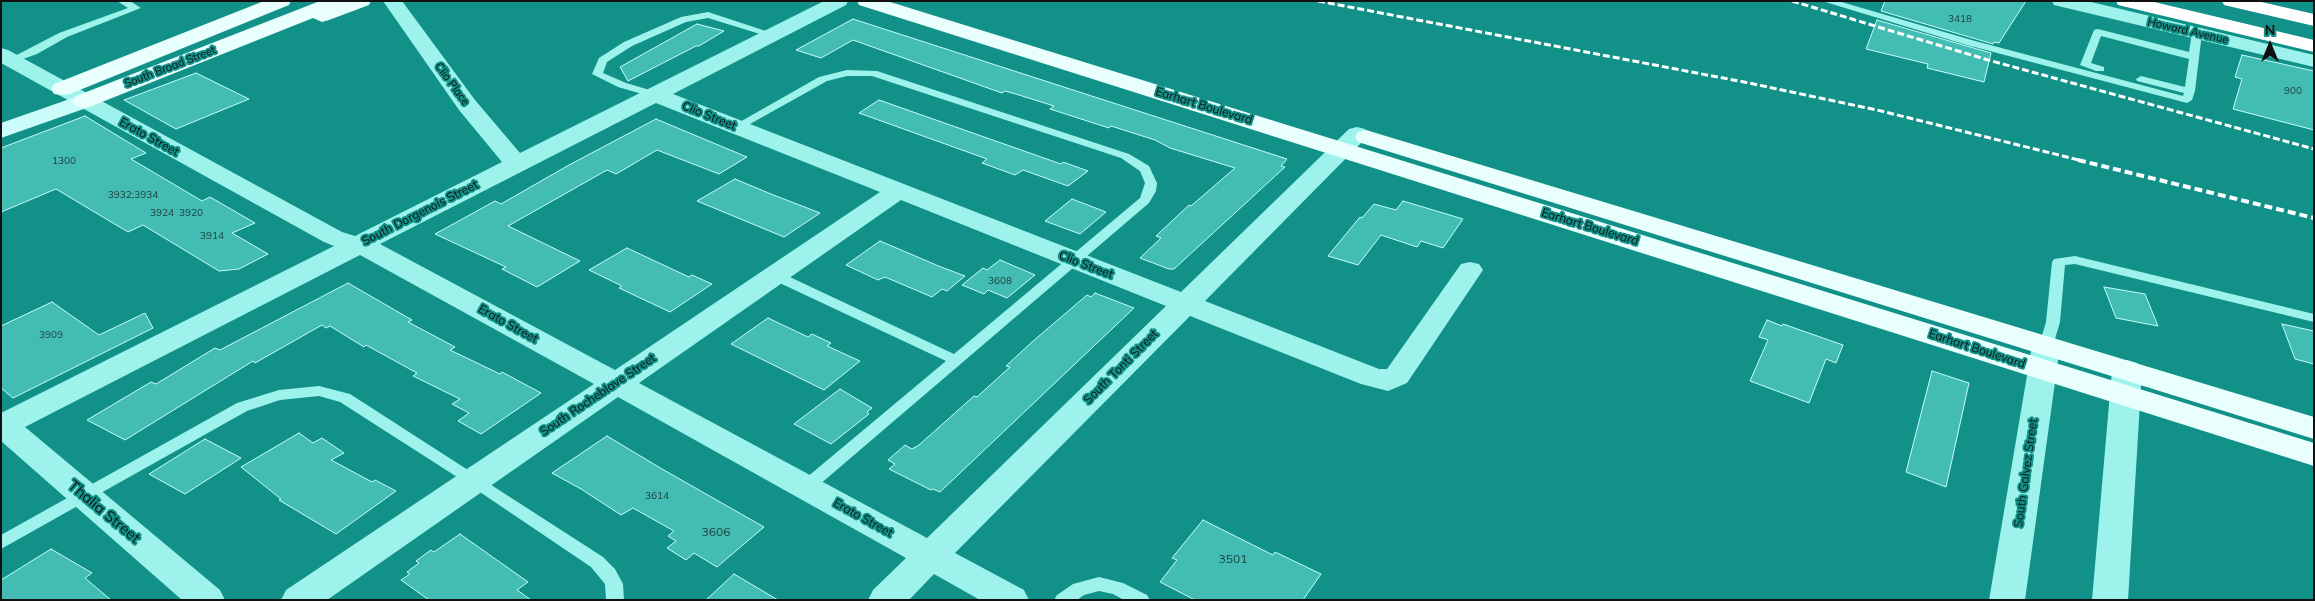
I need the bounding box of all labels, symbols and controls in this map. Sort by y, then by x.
house number: 3418 [1948,13,1972,25]
street label: Howard Avenue [2146,15,2230,47]
north arrow [2245,20,2295,70]
text: N [2265,21,2275,39]
street label: South Broad Street [122,43,218,91]
street label: Clio Place [432,60,472,108]
street label: Earhart Boulevard [1154,84,1254,128]
house number: 900 [2284,85,2302,97]
street label: Clio Street [680,99,738,133]
street label: Erato Street [117,115,181,159]
house number: 1300 [52,155,76,167]
street label: South Dorgenois Street [359,177,481,249]
house number: 3932;3934 [108,189,158,201]
street label: Earhart Boulevard [1540,205,1640,249]
house number: 3924 [150,207,174,219]
house number: 3920 [179,207,203,219]
house number: 3914 [200,230,224,242]
street label: Clio Street [1057,248,1115,282]
house number: 3608 [988,275,1012,287]
street label: Erato Street [476,302,540,346]
street label: South Tonti Street [1081,327,1161,407]
street label: Earhart Boulevard [1927,327,2027,371]
house number: 3909 [39,329,63,341]
street label: South Rocheblave Street [537,351,659,439]
street label: South Galvez Street [2011,418,2041,528]
street label: Thalia Street [64,477,144,547]
house number: 3614 [645,490,669,502]
street label: Erato Street [831,496,895,540]
house number: 3606 [702,525,730,539]
house number: 3501 [1219,552,1247,566]

